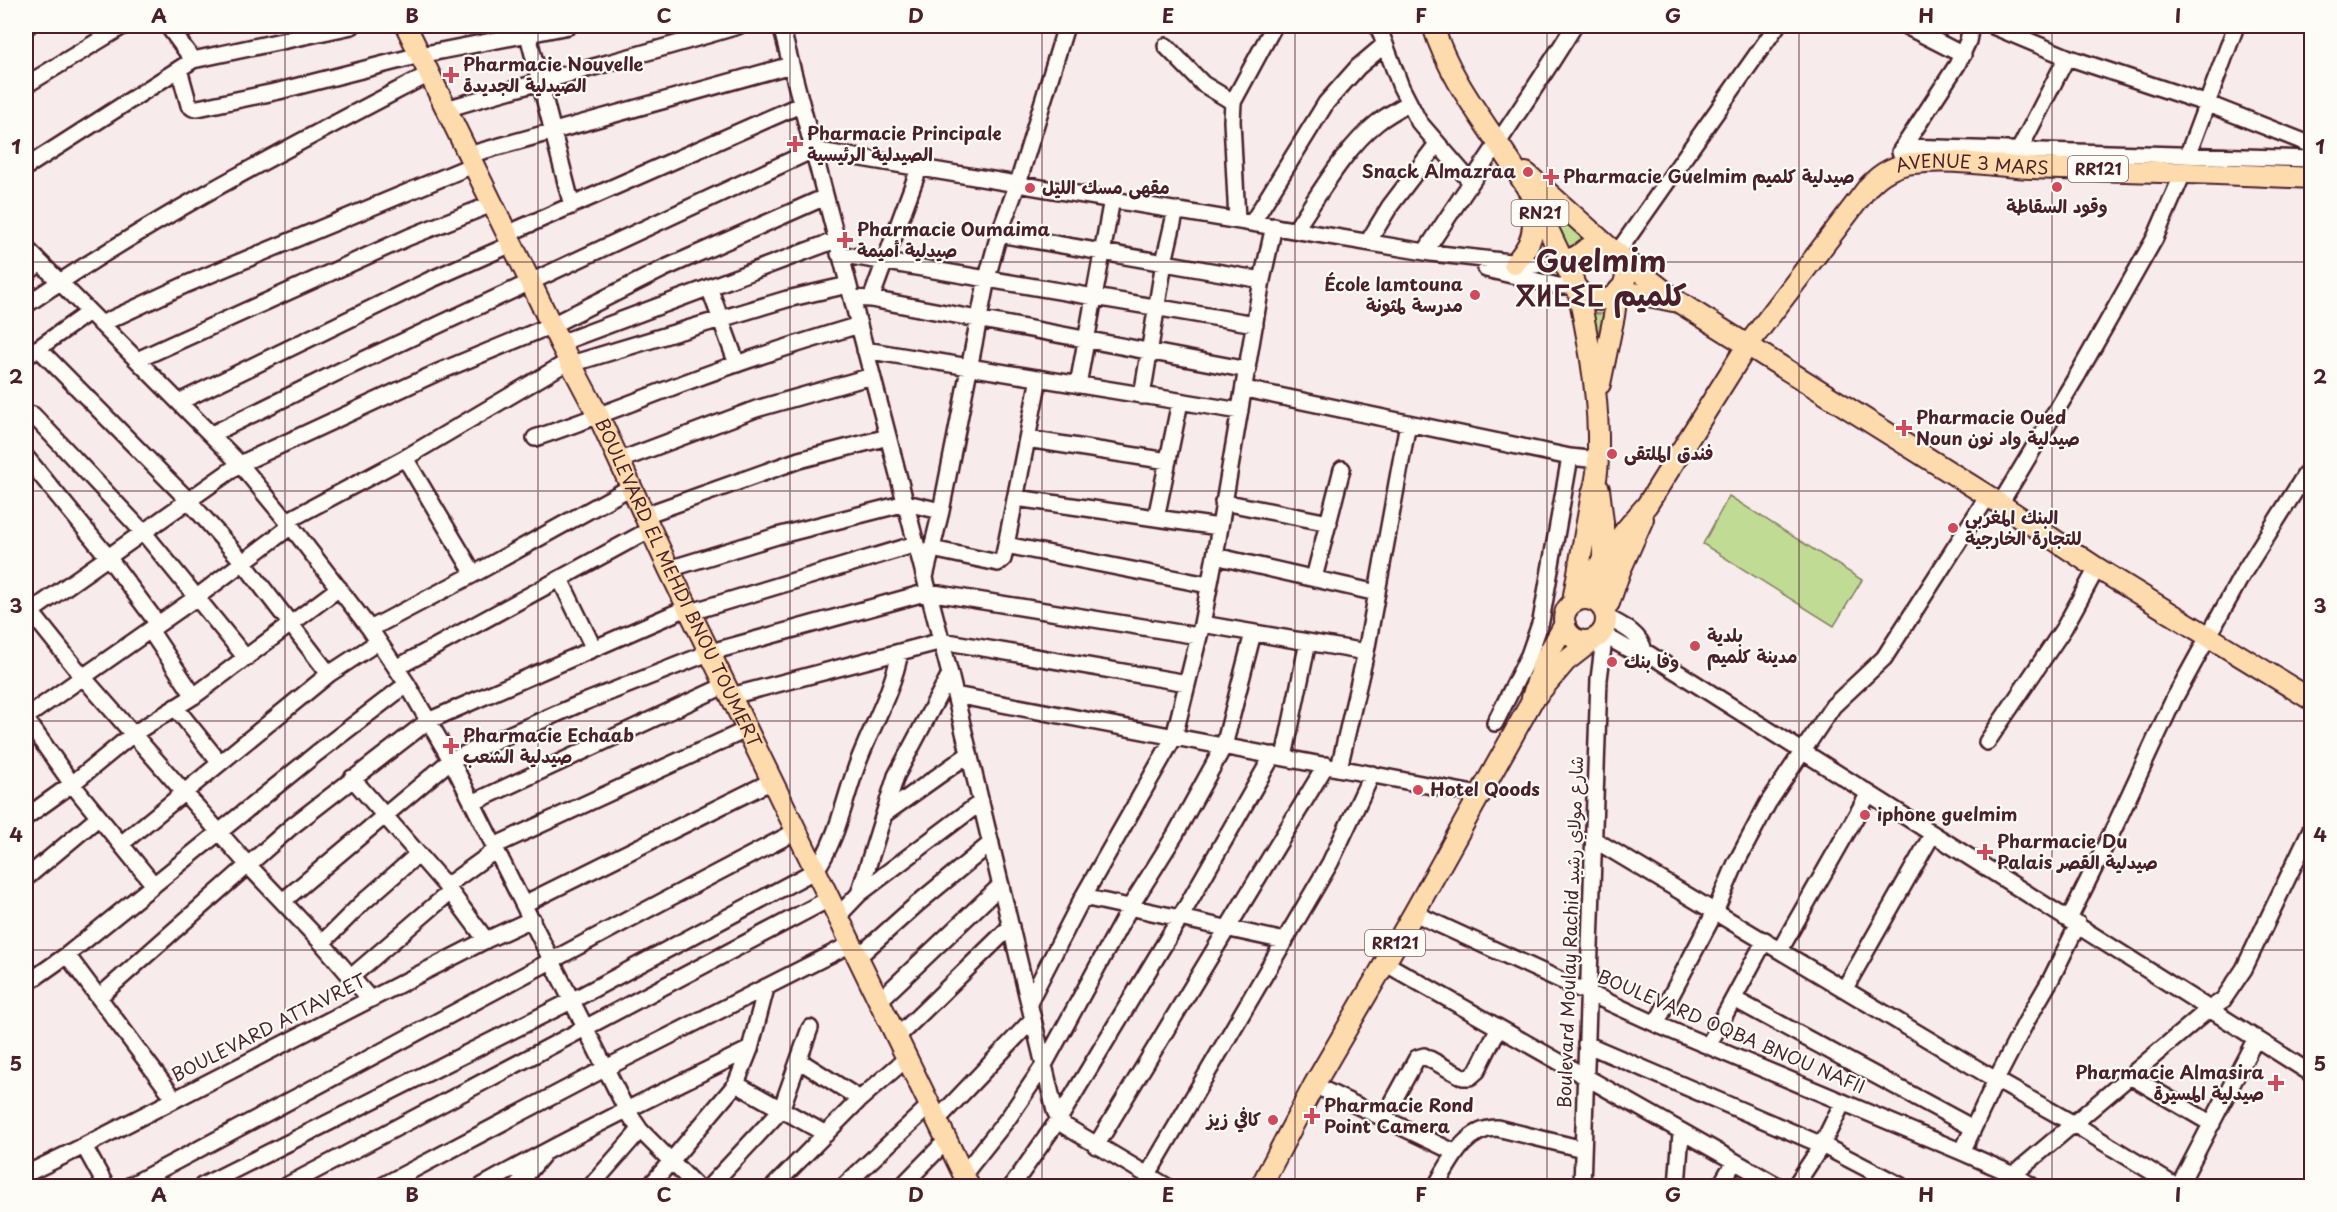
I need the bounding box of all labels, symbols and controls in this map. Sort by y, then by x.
text: A [151,0,167,30]
text: B [405,0,419,30]
text: C [656,0,672,30]
text: D [908,0,924,30]
text: E [1162,0,1174,30]
text: F [1415,0,1427,30]
text: G [1665,0,1681,30]
text: H [1918,0,1934,30]
text: I [2175,0,2181,30]
place label: Pharmacie Nouvelle الصيدلية الجديدة [463,50,644,98]
marker: Pharmacie Nouvelle الصيدلية الجديدة [444,68,458,82]
place label: Pharmacie Principale الصيدلية الرئيسية [807,119,1002,167]
text: 1 [11,131,21,161]
text: 1 [2315,131,2325,161]
marker: Pharmacie Principale الصيدلية الرئيسية [788,137,802,151]
street label: AVENUE 3 MARS [1892,146,2049,181]
road number: RR121 [2068,156,2128,182]
place label: Snack Almazraa [1362,157,1516,184]
place label: Pharmacie Guelmim صيدلية كلميم [1563,162,1854,191]
marker: Snack Almazraa [1521,165,1535,179]
marker: Pharmacie Guelmim صيدلية كلميم [1544,170,1558,184]
place label: مقهى مسك الليل [1042,173,1170,200]
marker: وقود السقاطة [2050,180,2064,194]
marker: مقهى مسك الليل [1023,181,1037,195]
place label: وقود السقاطة [2006,192,2108,219]
road number: RN21 [1512,200,1568,226]
place label: Pharmacie Oumaima صيدلية أميمة [857,215,1050,263]
marker: Pharmacie Oumaima صيدلية أميمة [838,233,852,247]
district label: Guelmim ⴳⵍⵎⵉⵎ كلميم [1516,237,1687,318]
place label: École lamtouna مدرسة لمثونة [1324,270,1463,318]
marker: École lamtouna مدرسة لمثونة [1468,288,1482,302]
text: 2 [9,361,23,391]
text: 2 [2313,361,2327,391]
place label: Pharmacie Oued Noun صيدلية واد نون [1916,403,2080,451]
street label: BOULEVARD EL MEHDI BNOU TOUMERT [589,413,769,753]
marker: Pharmacie Oued Noun صيدلية واد نون [1897,421,1911,435]
place label: فندق الملتقى [1624,439,1713,466]
marker: فندق الملتقى [1605,447,1619,461]
place label: البنك المغربي للتجارة الخارجية [1965,503,2082,551]
marker: البنك المغربي للتجارة الخارجية [1946,521,1960,535]
text: 3 [9,590,23,620]
text: 3 [2313,590,2327,620]
place label: بلدية مدينة كلميم [1707,621,1797,671]
marker: بلدية مدينة كلميم [1688,639,1702,653]
place label: وفا بنك [1624,647,1679,674]
marker: وفا بنك [1605,655,1619,669]
place label: Pharmacie Echaab صيدلية الشعب [463,721,634,769]
marker: Pharmacie Echaab صيدلية الشعب [444,739,458,753]
street label: Boulevard Moulay Rachid شارع مولاي رشيد [1550,755,1590,1109]
place label: Hotel Qoods [1430,775,1540,802]
marker: Hotel Qoods [1411,783,1425,797]
place label: iphone guelmim [1877,800,2017,827]
marker: iphone guelmim [1858,808,1872,822]
text: 4 [9,819,23,849]
text: 4 [2313,819,2327,849]
place label: Pharmacie Du Palais صيدلية القصر [1997,827,2158,875]
marker: Pharmacie Du Palais صيدلية القصر [1978,845,1992,859]
road number: RR121 [1365,930,1425,956]
street label: BOULEVARD OQBA BNOU NAFII [1594,962,1870,1099]
street label: BOULEVARD ATTAVRET [166,965,371,1088]
text: 5 [10,1048,22,1078]
text: 5 [2314,1048,2326,1078]
place label: Pharmacie Almasira صيدلية المسيرة [2075,1058,2264,1106]
marker: Pharmacie Almasira صيدلية المسيرة [2269,1076,2283,1090]
place label: Pharmacie Rond Point Camera [1324,1091,1474,1139]
place label: كافي زيز [1205,1105,1261,1133]
marker: Pharmacie Rond Point Camera [1305,1109,1319,1123]
marker: كافي زيز [1266,1113,1280,1127]
text: A [151,1179,167,1209]
text: B [405,1179,419,1209]
text: C [656,1179,672,1209]
text: D [908,1179,924,1209]
text: E [1162,1179,1174,1209]
text: F [1415,1179,1427,1209]
text: G [1665,1179,1681,1209]
text: H [1918,1179,1934,1209]
text: I [2175,1179,2181,1209]

